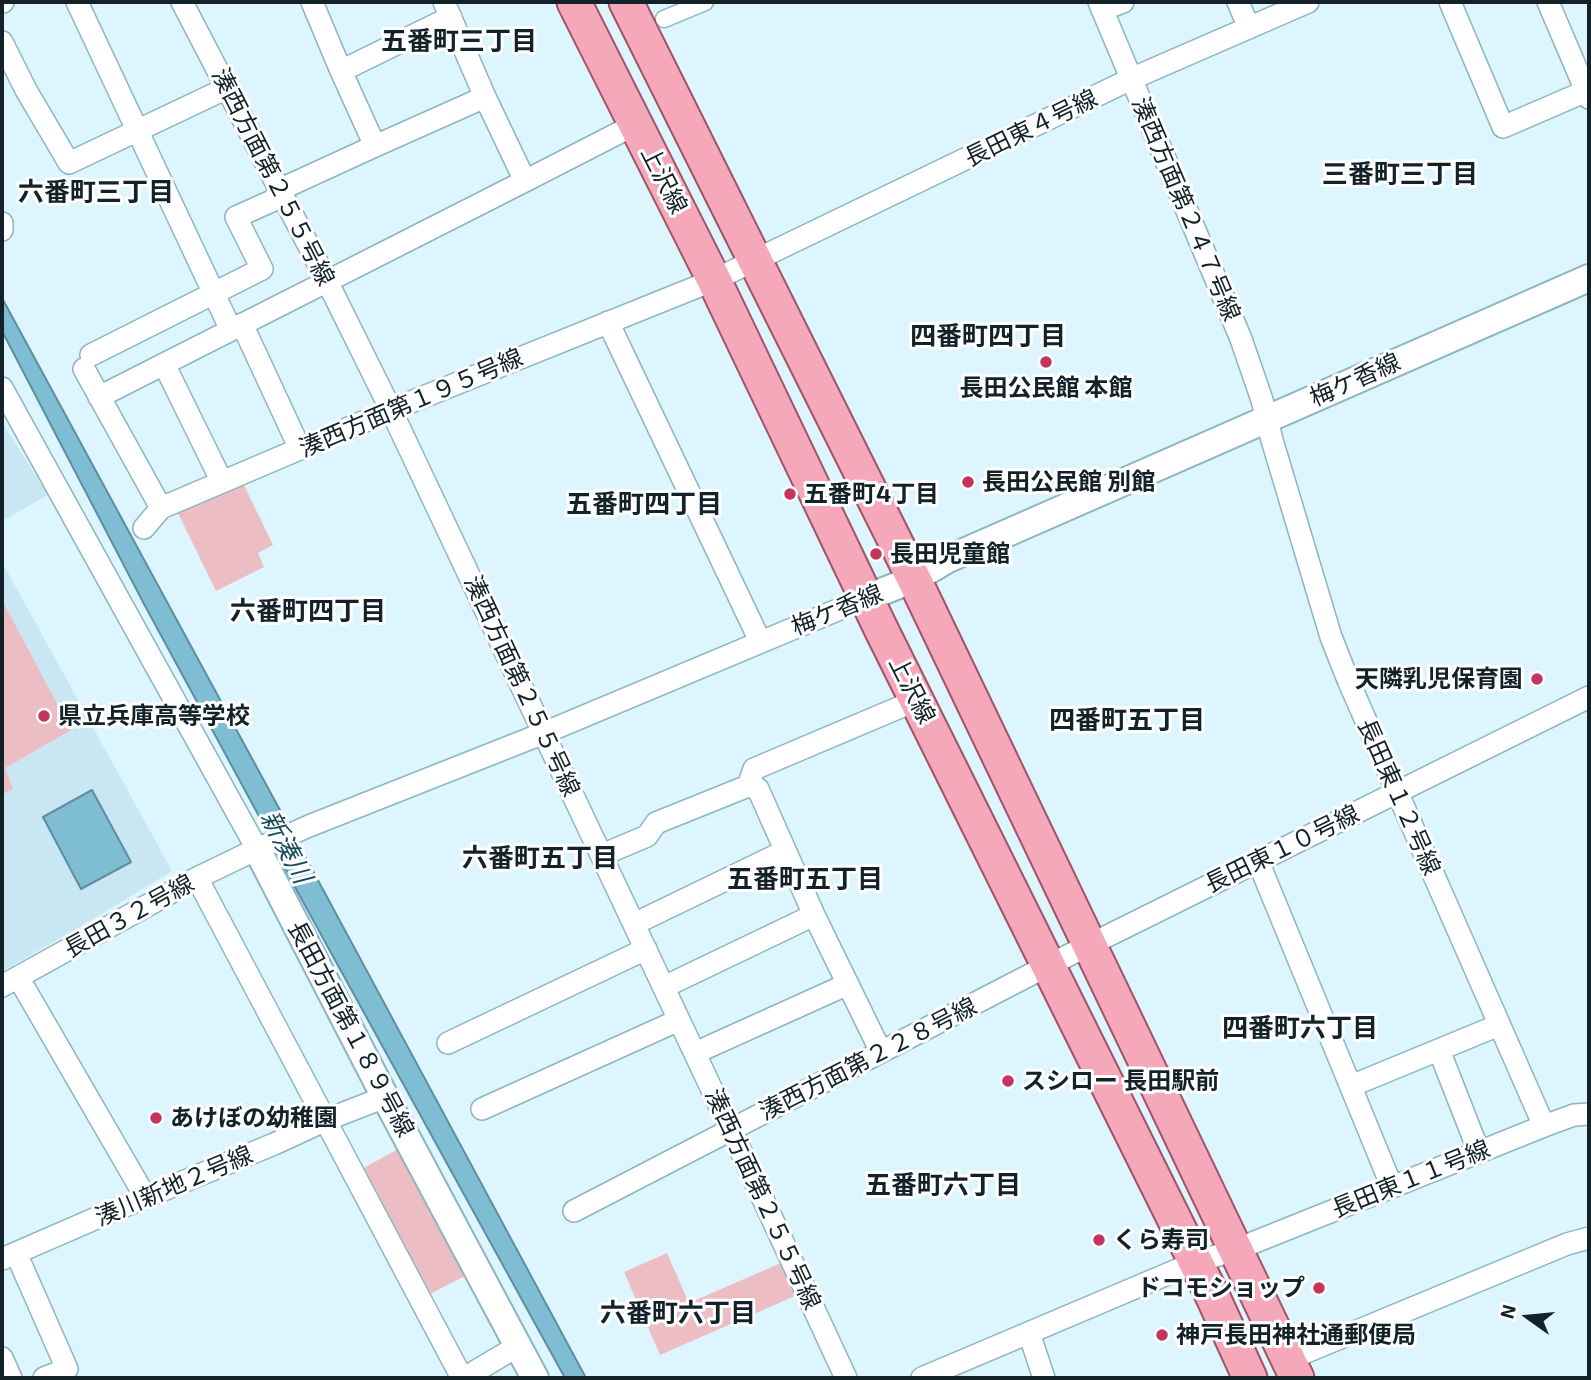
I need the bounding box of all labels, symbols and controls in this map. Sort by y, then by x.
district label: 五番町三丁目 [381,25,537,57]
street label: 湊西方面第２５５号線 [206,64,340,290]
street label: 長田東４号線 [960,83,1102,173]
street label: 湊西方面第２４７号線 [1126,93,1246,325]
street label: 上沢線 [635,141,693,219]
district label: 三番町三丁目 [1322,158,1478,190]
district label: 六番町三丁目 [18,176,174,208]
district label: 四番町四丁目 [910,320,1066,352]
street label: 湊西方面第１９５号線 [295,343,527,463]
street label: 梅ケ香線 [1305,347,1405,413]
marker: 長田公民館 本館 [1038,354,1054,370]
place label: 長田公民館 本館 [959,374,1133,402]
place label: 長田公民館 別館 [982,468,1155,496]
marker: 長田公民館 別館 [960,474,976,490]
place label: 五番町4丁目 [804,480,939,508]
marker: 五番町4丁目 [782,486,798,502]
district label: 五番町四丁目 [566,488,722,520]
place label: 長田児童館 [890,540,1010,568]
marker: 長田児童館 [868,546,884,562]
street label: 湊西方面第２５５号線 [458,571,586,801]
street label: 梅ケ香線 [787,579,887,641]
district label: 六番町四丁目 [230,595,386,627]
street label: 上沢線 [883,651,941,729]
place label: 天隣乳児保育園 [1355,665,1523,693]
marker: 天隣乳児保育園 [1529,671,1545,687]
place label: 県立兵庫高等学校 [58,702,250,730]
district label: 四番町五丁目 [1049,704,1205,736]
marker: 県立兵庫高等学校 [36,708,52,724]
street label: 長田東１２号線 [1352,714,1446,880]
street label: 長田東１０号線 [1200,799,1364,899]
water label: 新湊川 [254,805,318,889]
district label: 六番町五丁目 [462,842,618,874]
district label: 五番町五丁目 [727,863,883,895]
street label: 長田３２号線 [59,868,199,964]
street label: 長田方面第１８９号線 [282,916,420,1142]
street label: 湊西方面第２２８号線 [755,992,981,1126]
district label: 四番町六丁目 [1222,1012,1378,1044]
place label: スシロー 長田駅前 [1022,1067,1219,1095]
marker: スシロー 長田駅前 [1000,1073,1016,1089]
street label: 湊西方面第２５５号線 [699,1084,827,1314]
place label: あけぼの幼稚園 [170,1104,338,1132]
marker: あけぼの幼稚園 [148,1110,164,1126]
street label: 長田東１１号線 [1328,1134,1494,1224]
street label: 湊川新地２号線 [91,1140,257,1232]
district label: 五番町六丁目 [865,1169,1021,1201]
place label: くら寿司 [1113,1226,1209,1254]
marker: くら寿司 [1091,1232,1107,1248]
place label: ドコモショップ [1137,1274,1305,1302]
marker: ドコモショップ [1311,1280,1327,1296]
north arrow [1493,1282,1563,1352]
district label: 六番町六丁目 [600,1297,756,1329]
text: N [1494,1302,1520,1321]
place label: 神戸長田神社通郵便局 [1176,1321,1416,1349]
marker: 神戸長田神社通郵便局 [1154,1327,1170,1343]

